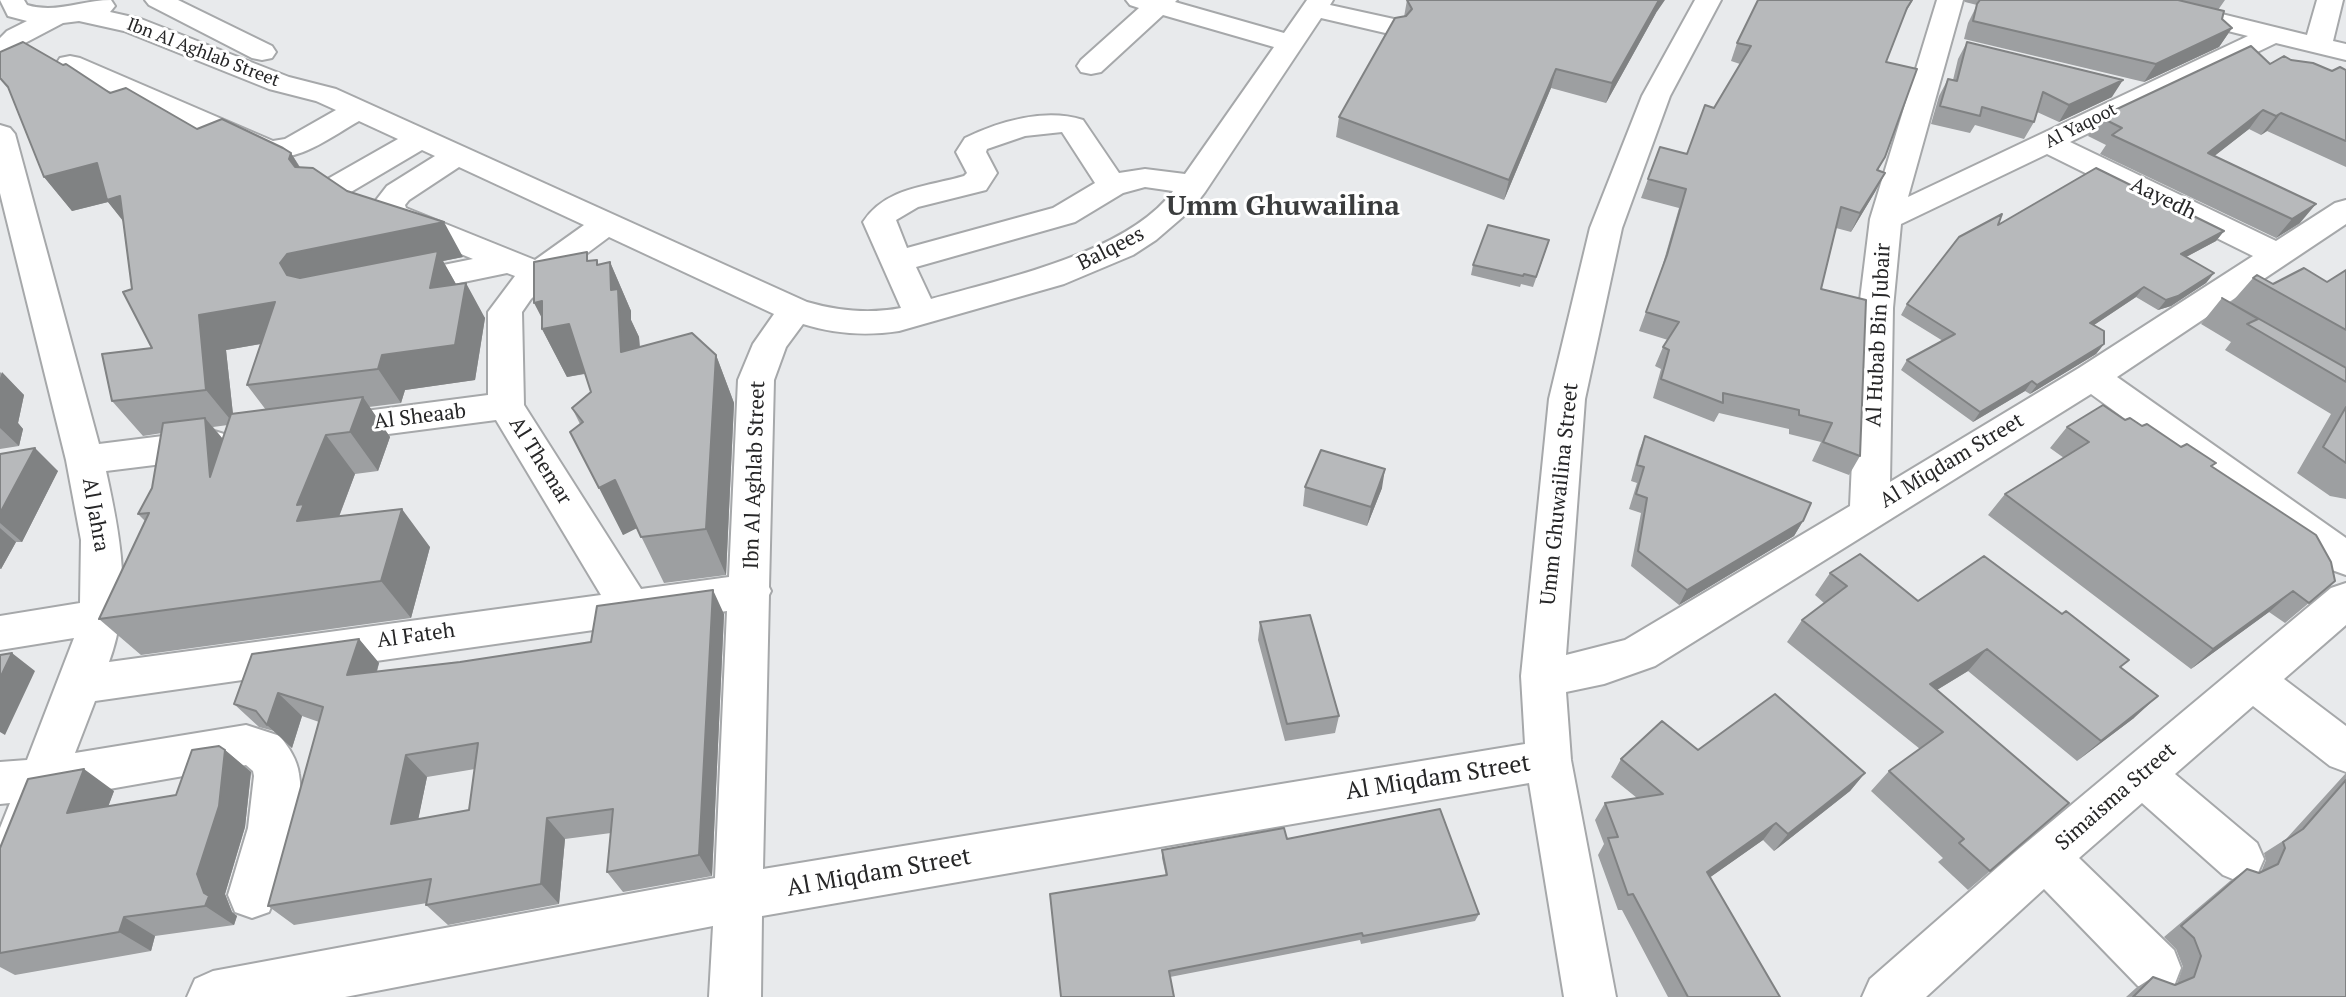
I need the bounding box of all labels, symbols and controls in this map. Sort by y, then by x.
street label: Ibn Al Aghlab Street [124,14,282,92]
street label: Al Yaqoot [2042,99,2120,153]
street label: Aayedh [2126,172,2200,226]
district label: Umm Ghuwailina [1166,190,1400,224]
street label: Balqees [1073,222,1149,276]
street label: Al Hubab Bin Jubair [1862,242,1896,428]
street label: Ibn Al Aghlab Street [739,380,771,570]
street label: Umm Ghuwailina Street [1536,382,1584,606]
street label: Al Sheaab [373,399,467,435]
street label: Al Miqdam Street [1876,408,2028,514]
street label: Al Themar [503,413,577,509]
street label: Al Jahra [76,476,114,554]
street label: Al Fateh [375,618,457,654]
street label: Simaisma Street [2051,738,2181,856]
street label: Al Miqdam Street [1344,749,1532,807]
street label: Al Miqdam Street [785,843,973,903]

